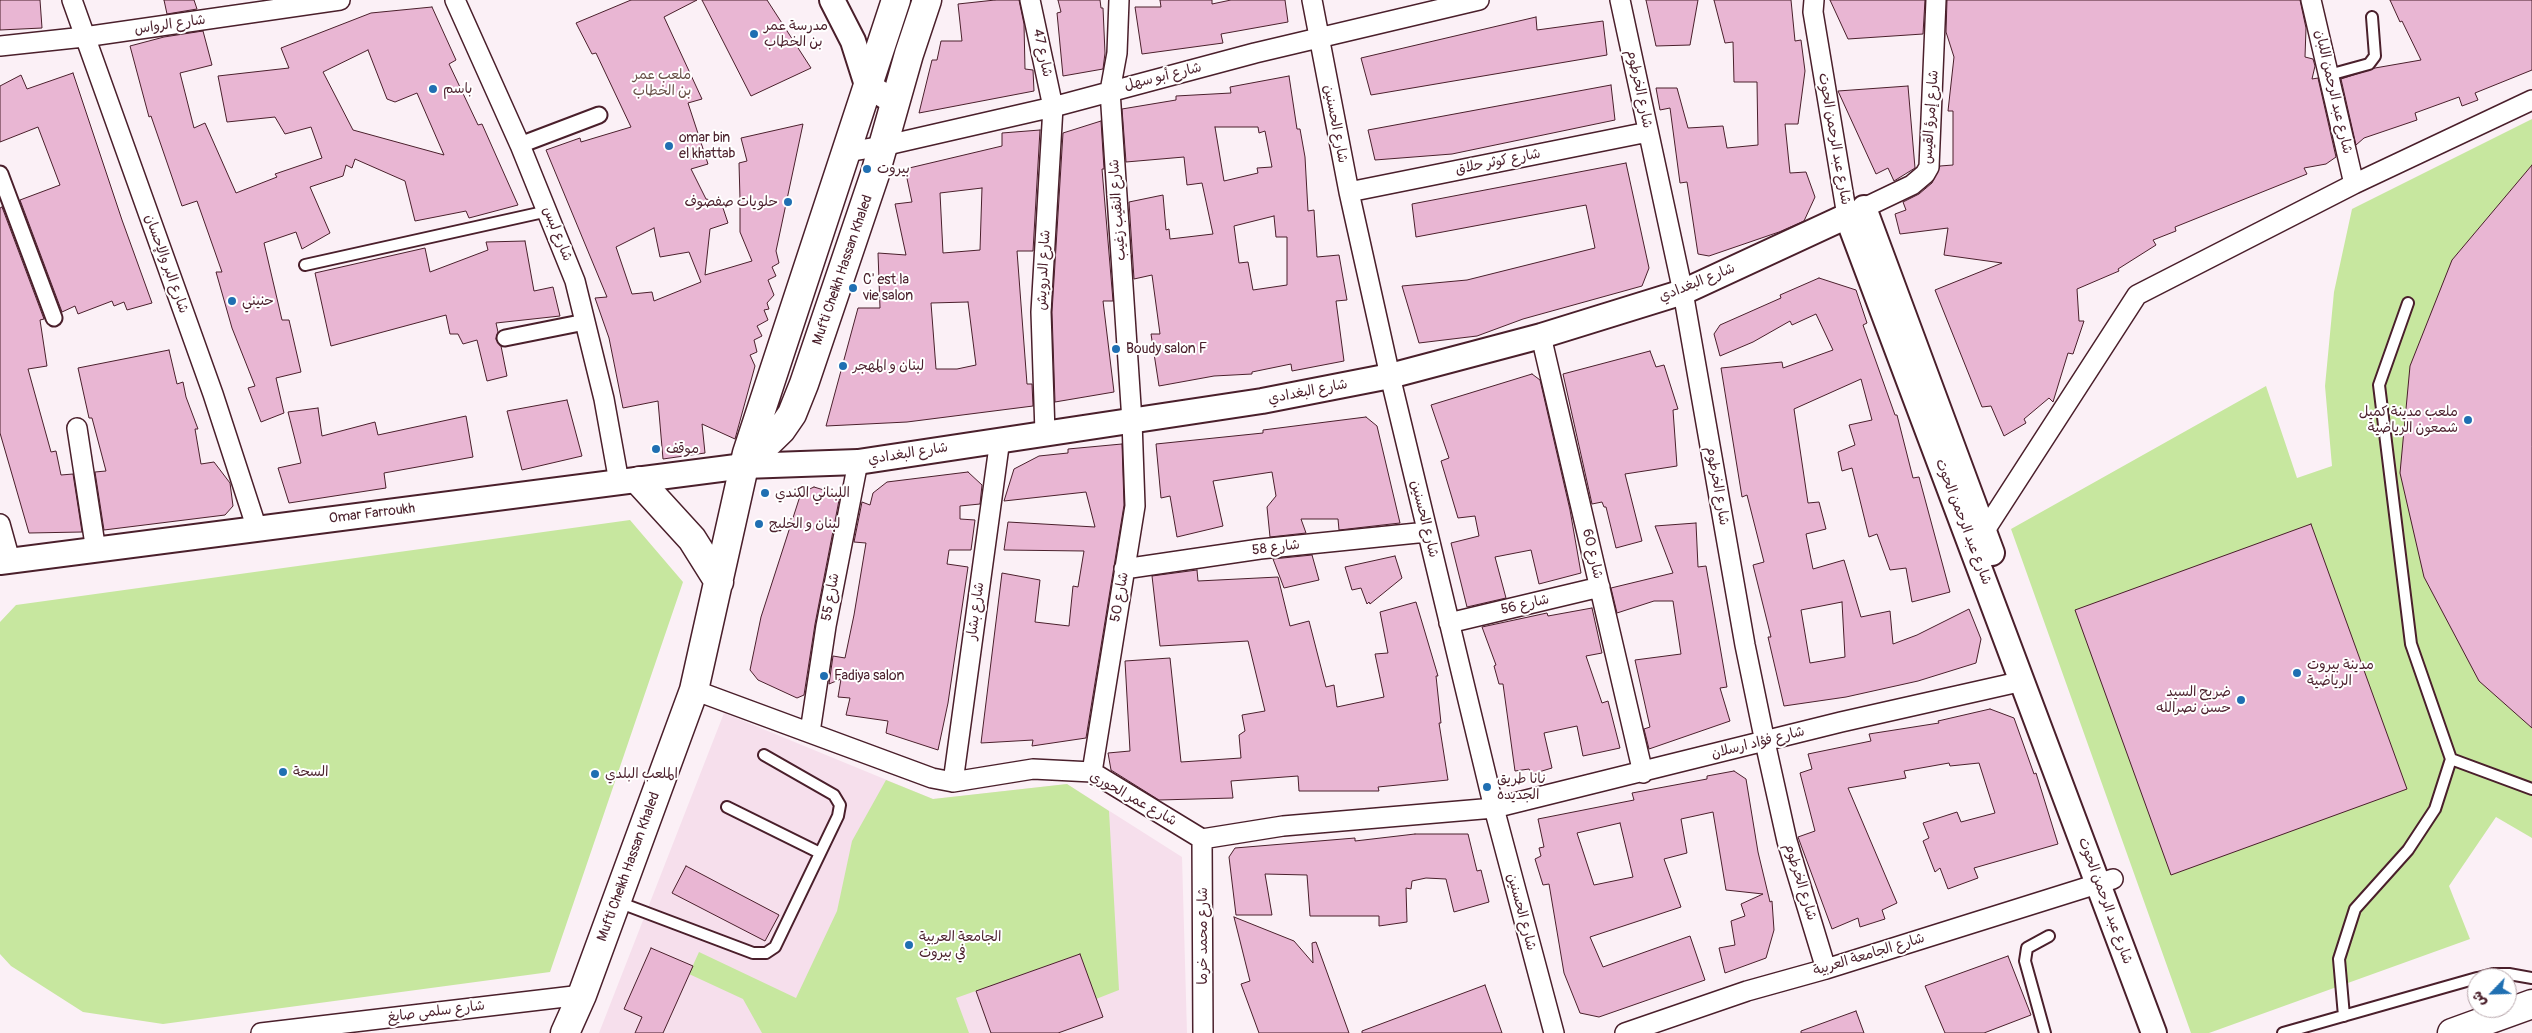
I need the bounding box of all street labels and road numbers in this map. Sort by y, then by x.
street label: شارع الرواس [133,12,207,38]
street label: شارع 47 [1029,27,1055,79]
street label: شارع عبد الرحمن اللبان [2311,28,2355,156]
street label: شارع الخرطوم [1622,48,1656,130]
street label: شارع أبو سهل [1123,59,1203,95]
street label: شارع إمرؤ القيس [1919,69,1943,165]
street label: شارع عبد الرحمن الحوت [1814,72,1854,206]
street label: شارع الحسنين [1319,84,1351,164]
street label: شارع كوثر حلاق [1454,146,1542,178]
street label: شارع النقيب زغيب [1106,159,1130,261]
street label: Mufti Cheikh Hassan Khaled [809,193,877,347]
street label: شارع لبس [538,204,576,264]
street label: شارع البر والإحسان [140,212,192,316]
street label: شارع الدرويش [1033,229,1055,311]
street label: شارع البغدادي [1656,260,1738,306]
street label: شارع البغدادي [1267,376,1349,408]
street label: شارع البغدادي [867,439,949,469]
street label: شارع الخرطوم [1702,445,1732,527]
street label: شارع عبد الرحمن الحوت [1931,457,1995,587]
street label: شارع الحسنين [1406,479,1442,559]
street label: Omar Farroukh [328,500,416,528]
street label: شارع 60 [1578,527,1606,581]
street label: شارع 58 [1251,537,1301,559]
street label: شارع 50 [1107,571,1133,623]
street label: شارع 55 [819,572,843,622]
street label: شارع بشار [964,581,988,641]
street label: شارع 56 [1499,591,1551,619]
street label: شارع فؤاد ارسلان [1710,723,1806,763]
street label: شارع عمر الحوري [1086,768,1180,830]
street label: Mufti Cheikh Hassan Khaled [594,790,664,944]
street label: شارع عبد الرحمن الحوت [2074,835,2136,967]
street label: شارع الخرطوم [1780,841,1820,923]
street label: شارع الحسنين [1503,872,1539,952]
street label: شارع محمد خرما [1195,887,1211,985]
street label: شارع الجامعة العربية [1811,930,1927,980]
street label: شارع سلمى صايغ [386,998,486,1026]

